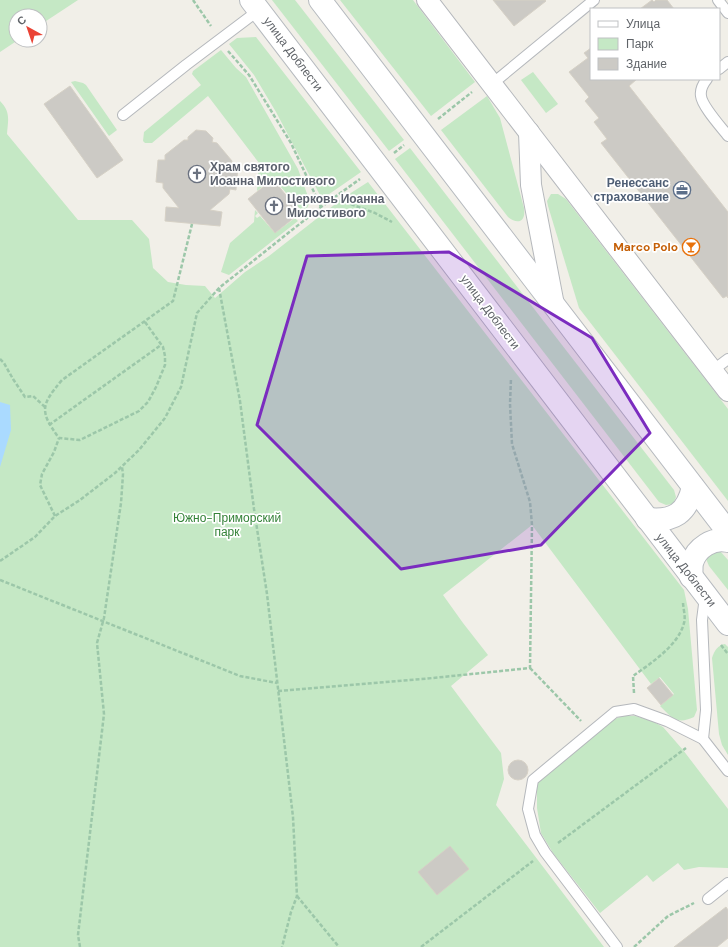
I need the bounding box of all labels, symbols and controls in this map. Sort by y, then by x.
north arrow [8,8,48,48]
legend [590,8,720,80]
text: С [14,12,29,28]
street label: улица Доблести [260,14,326,94]
text: Улица [626,16,660,32]
text: Парк [626,36,654,52]
text: Здание [626,56,667,72]
place label: Храм святого Иоанна Милостивого [210,159,335,189]
church icon: Храм святого Иоанна Милостивого [187,164,207,184]
place label: Ренессанс страхование [594,175,669,205]
office icon: Ренессанс страхование [672,180,692,200]
place label: Церковь Иоанна Милостивого [287,191,385,221]
church icon: Церковь Иоанна Милостивого [264,196,284,216]
bar icon: Marco Polo [681,237,701,257]
place label: Marco Polo [613,239,678,255]
street label: улица Доблести [457,272,523,352]
park label: Южно-Приморский парк [173,510,281,540]
street label: улица Доблести [652,530,720,610]

